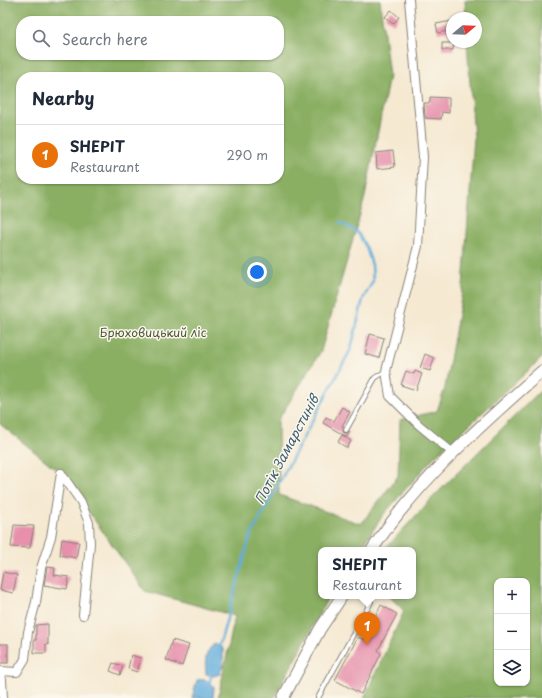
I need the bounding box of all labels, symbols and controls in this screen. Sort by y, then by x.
north arrow [446,12,482,48]
search box [16,16,284,60]
icon: search [30,27,52,49]
text: Search here [62,27,148,50]
text: Nearby [32,85,94,111]
text: SHEPIT [70,134,125,157]
text: 1 [42,145,48,164]
text: 290 m [227,145,268,164]
text: Restaurant [70,157,140,176]
your location [247,262,267,282]
park label: Брюховицький ліс [100,323,207,341]
water label: Потік Замарстинів [249,389,324,507]
popup [318,547,416,599]
text: SHEPIT [332,552,387,575]
text: Restaurant [332,575,402,594]
map controls [494,578,530,686]
button: + [494,578,530,614]
pin: 1 [354,612,380,645]
button: − [494,614,530,650]
button: layers [494,650,530,686]

